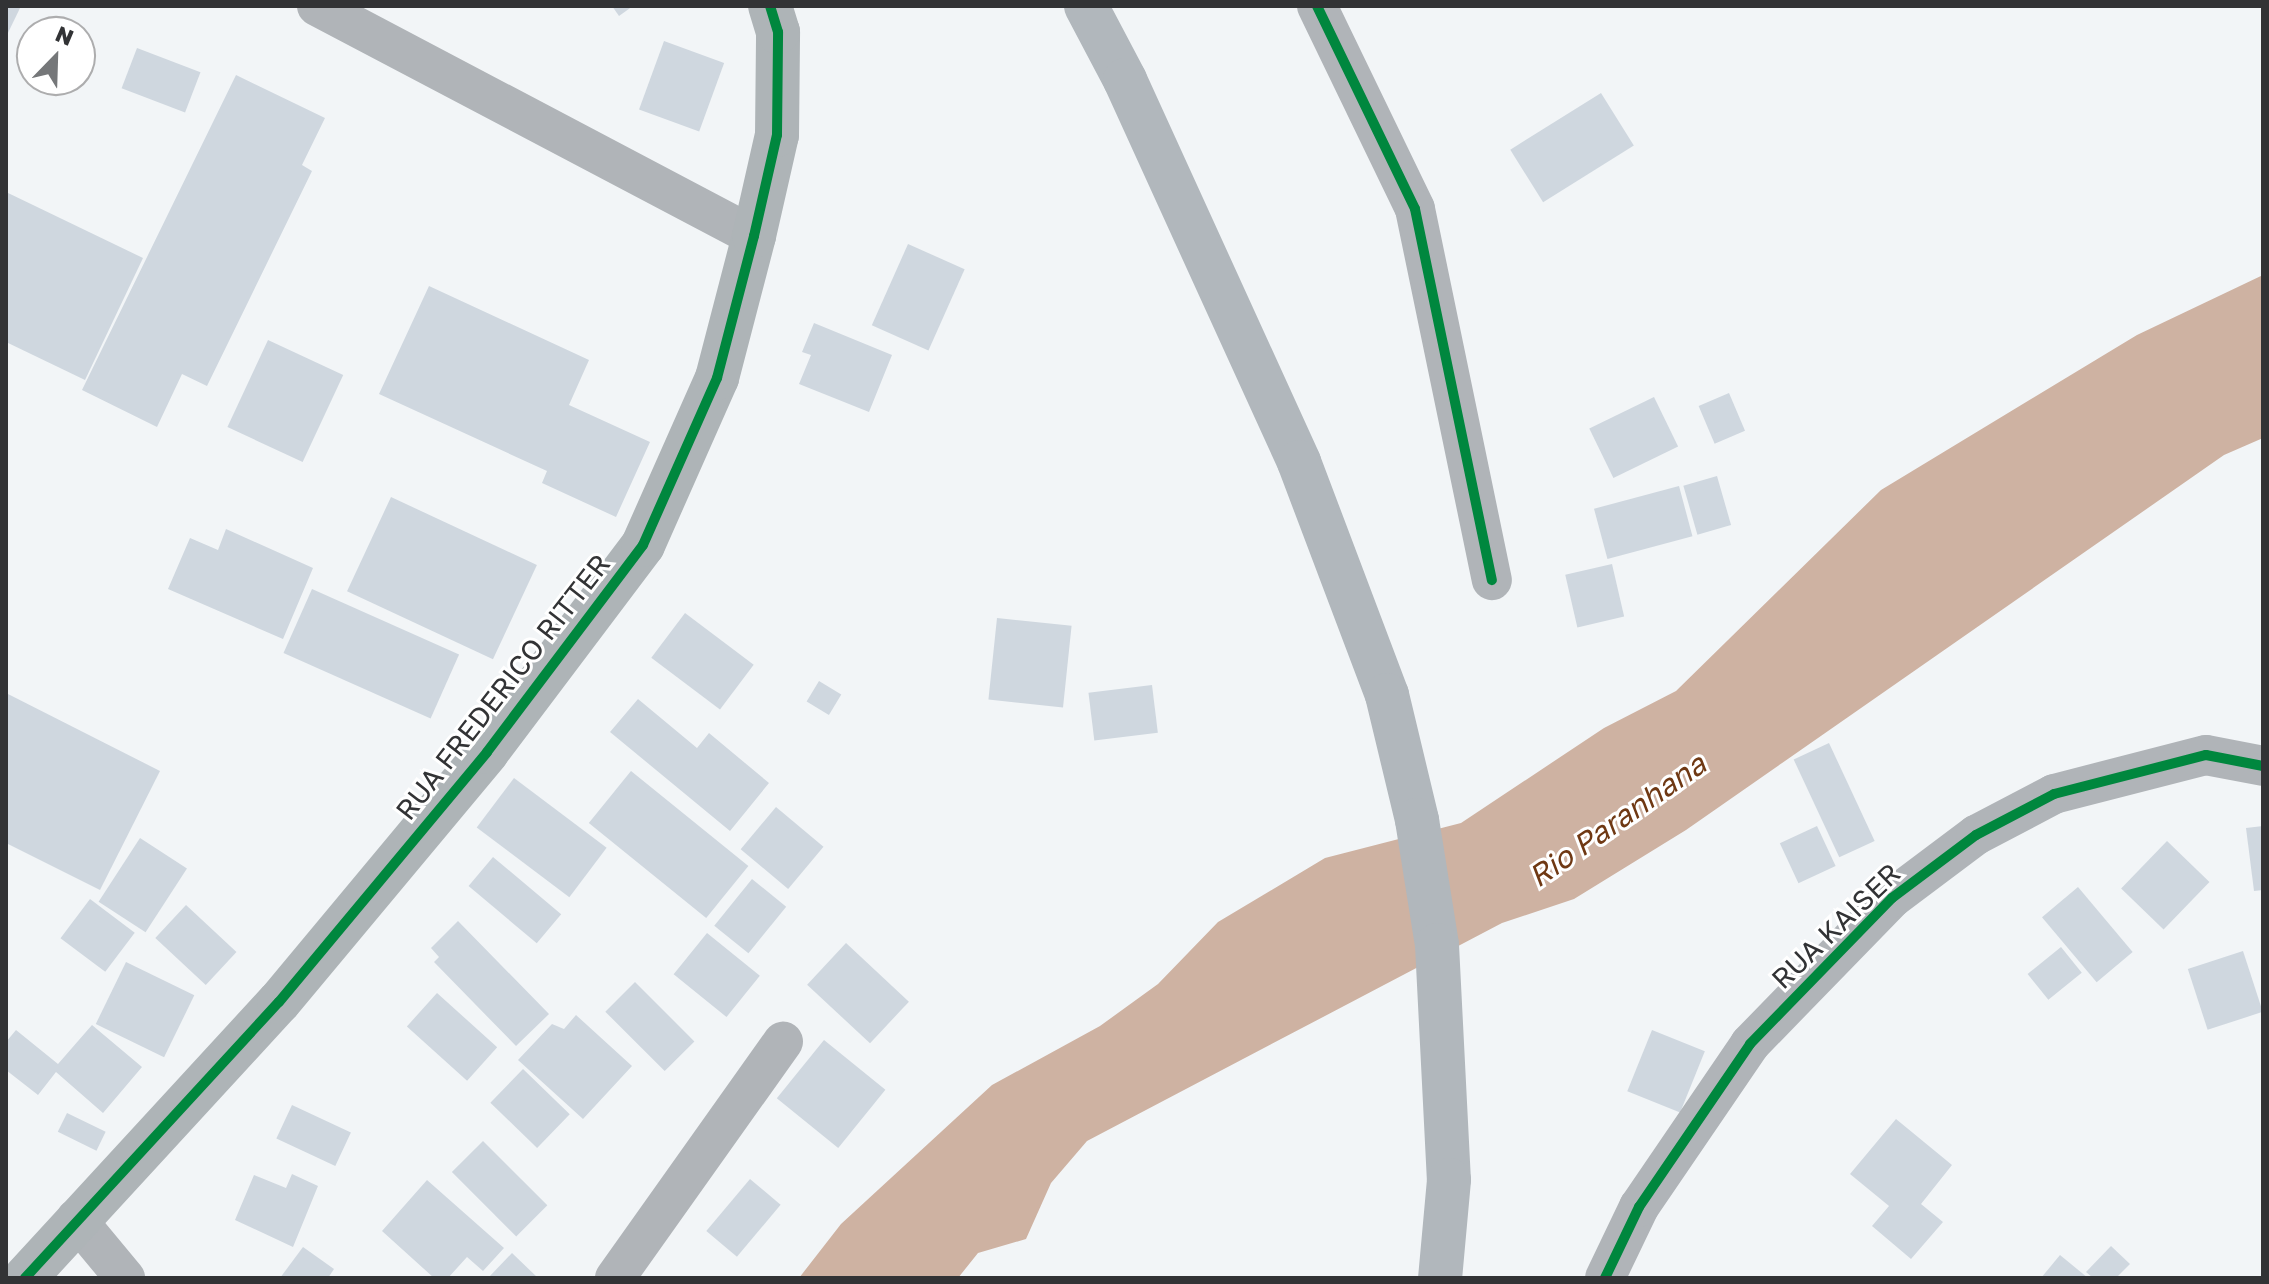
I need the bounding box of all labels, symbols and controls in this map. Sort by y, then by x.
north arrow [16,16,96,96]
text: N [52,20,78,51]
street label: RUA FREDERICO RITTER [389,547,617,827]
water label: Rio Paranhana [1522,746,1712,894]
street label: RUA KAISER [1765,856,1907,996]

